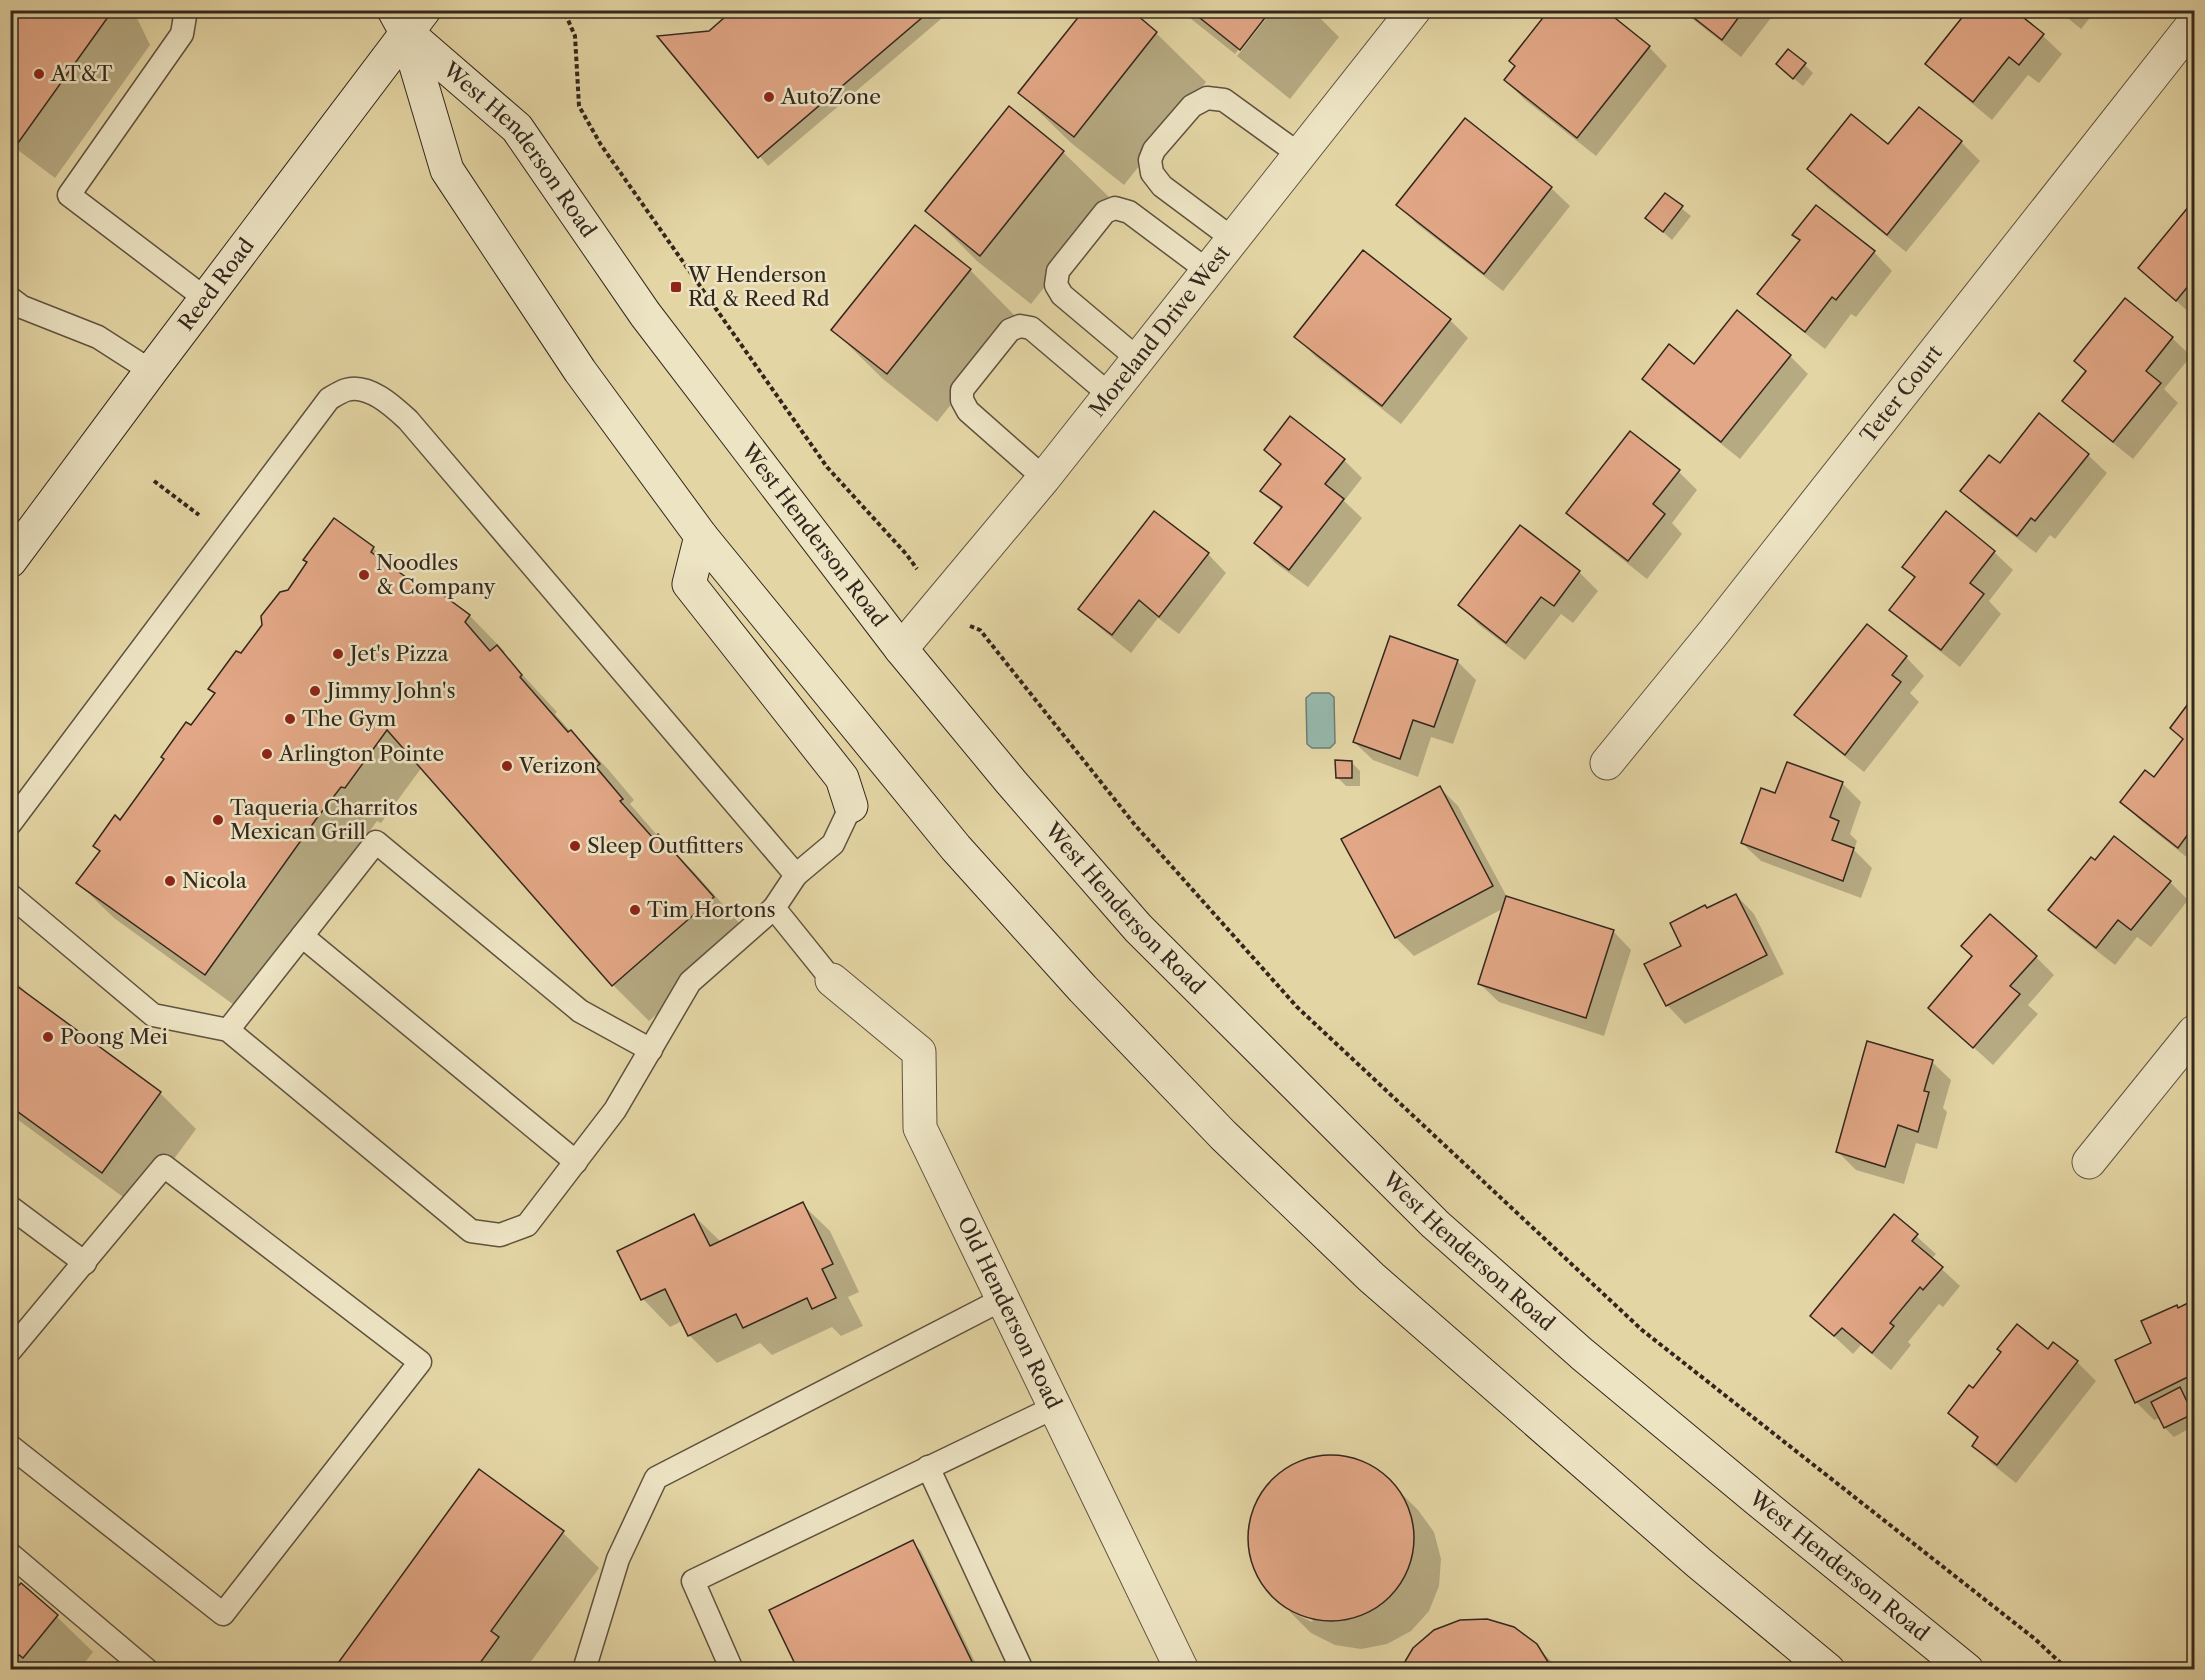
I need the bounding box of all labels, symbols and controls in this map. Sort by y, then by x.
street label: West Henderson Road [438,56,602,242]
place label: AT&T [50,61,113,86]
marker: AT&T [32,67,46,81]
place label: AutoZone [780,84,881,109]
marker: AutoZone [762,90,776,104]
street label: Reed Road [173,233,259,335]
street label: Moreland Drive West [1084,240,1235,422]
place label: W Henderson Rd & Reed Rd [687,262,830,311]
marker: W Henderson Rd & Reed Rd [669,280,683,294]
street label: Teter Court [1855,340,1947,448]
street label: West Henderson Road [736,438,892,632]
place label: Noodles & Company [376,550,496,599]
marker: Noodles & Company [357,568,371,582]
place label: Jet's Pizza [347,641,449,666]
marker: Jet's Pizza [331,647,345,661]
place label: Jimmy John's [324,678,456,703]
marker: Jimmy John's [308,684,322,698]
place label: The Gym [302,706,397,731]
marker: The Gym [283,712,297,726]
place label: Arlington Pointe [278,741,444,766]
marker: Arlington Pointe [260,747,274,761]
place label: Verizon [518,753,596,778]
marker: Verizon [500,759,514,773]
place label: Taqueria Charritos Mexican Grill [230,795,418,844]
marker: Taqueria Charritos Mexican Grill [211,813,225,827]
street label: West Henderson Road [1040,817,1210,999]
place label: Sleep Outfitters [587,833,744,858]
marker: Sleep Outfitters [568,839,582,853]
place label: Nicola [182,868,248,893]
marker: Nicola [163,874,177,888]
place label: Tim Hortons [647,897,776,922]
marker: Tim Hortons [628,903,642,917]
place label: Poong Mei [60,1024,168,1049]
marker: Poong Mei [41,1030,55,1044]
street label: West Henderson Road [1377,1166,1560,1336]
street label: Old Henderson Road [953,1212,1067,1413]
street label: West Henderson Road [1744,1485,1934,1646]

